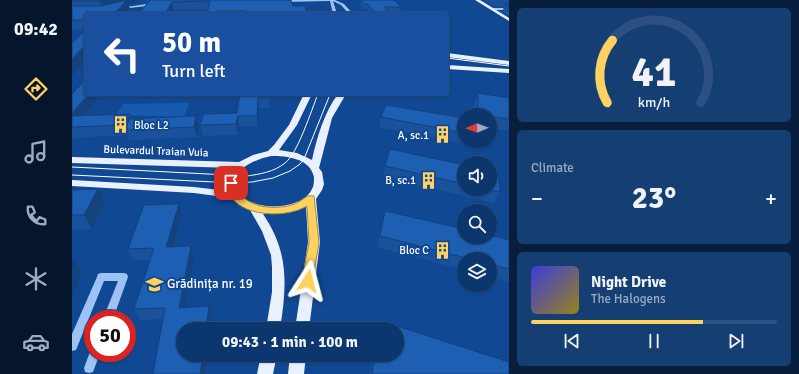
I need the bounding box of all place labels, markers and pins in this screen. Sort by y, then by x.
building icon: Bloc L2 [111,115,131,135]
place label: Bloc L2 [134,119,169,132]
building icon: A, sc.1 [432,125,452,145]
place label: A, sc.1 [398,129,429,142]
pin [214,166,248,200]
building icon: B, sc.1 [419,170,439,190]
place label: B, sc.1 [385,174,416,187]
building icon: Bloc C [432,240,452,260]
place label: Bloc C [399,244,429,257]
school or university icon: Grădinița nr. 19 [144,274,164,294]
place label: Grădinița nr. 19 [167,276,253,292]

